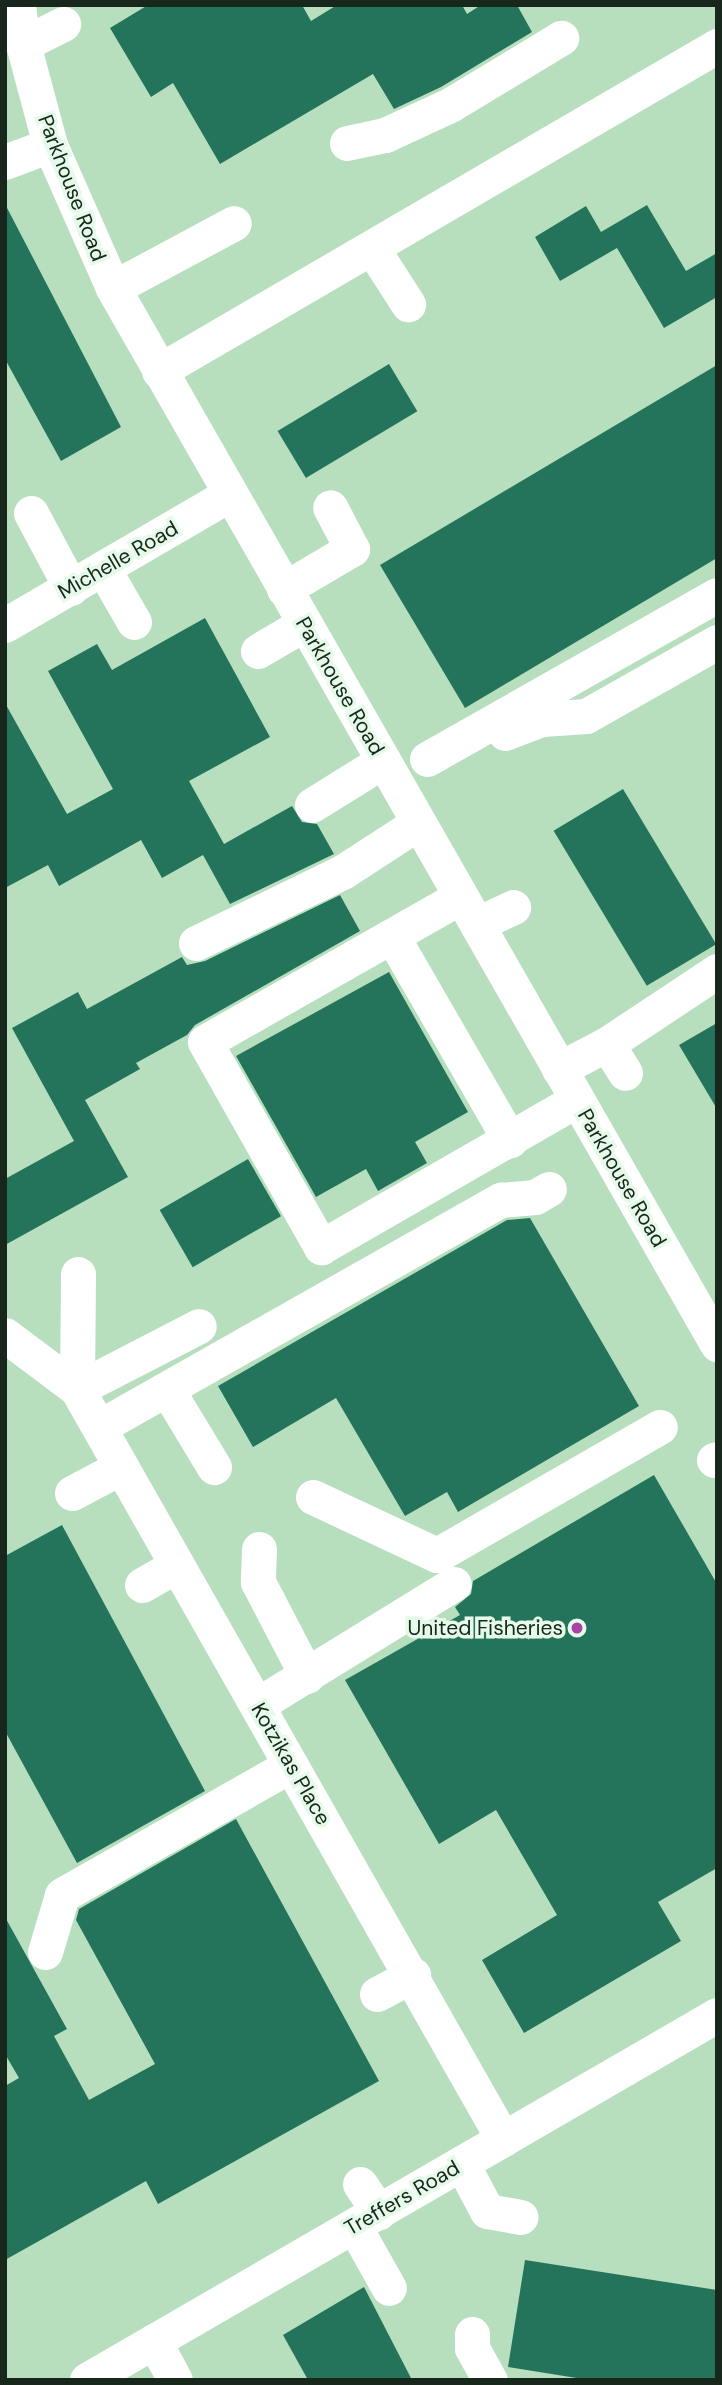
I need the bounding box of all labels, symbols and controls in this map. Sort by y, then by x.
street label: Parkhouse Road [32,111,112,265]
street label: Michelle Road [53,515,183,605]
street label: Parkhouse Road [290,613,390,759]
street label: Parkhouse Road [572,1105,672,1251]
place label: United Fisheries [407,1615,563,1641]
marker: United Fisheries [569,1620,585,1636]
street label: Kotzikas Place [246,1698,336,1830]
street label: Treffers Road [340,2155,464,2241]

